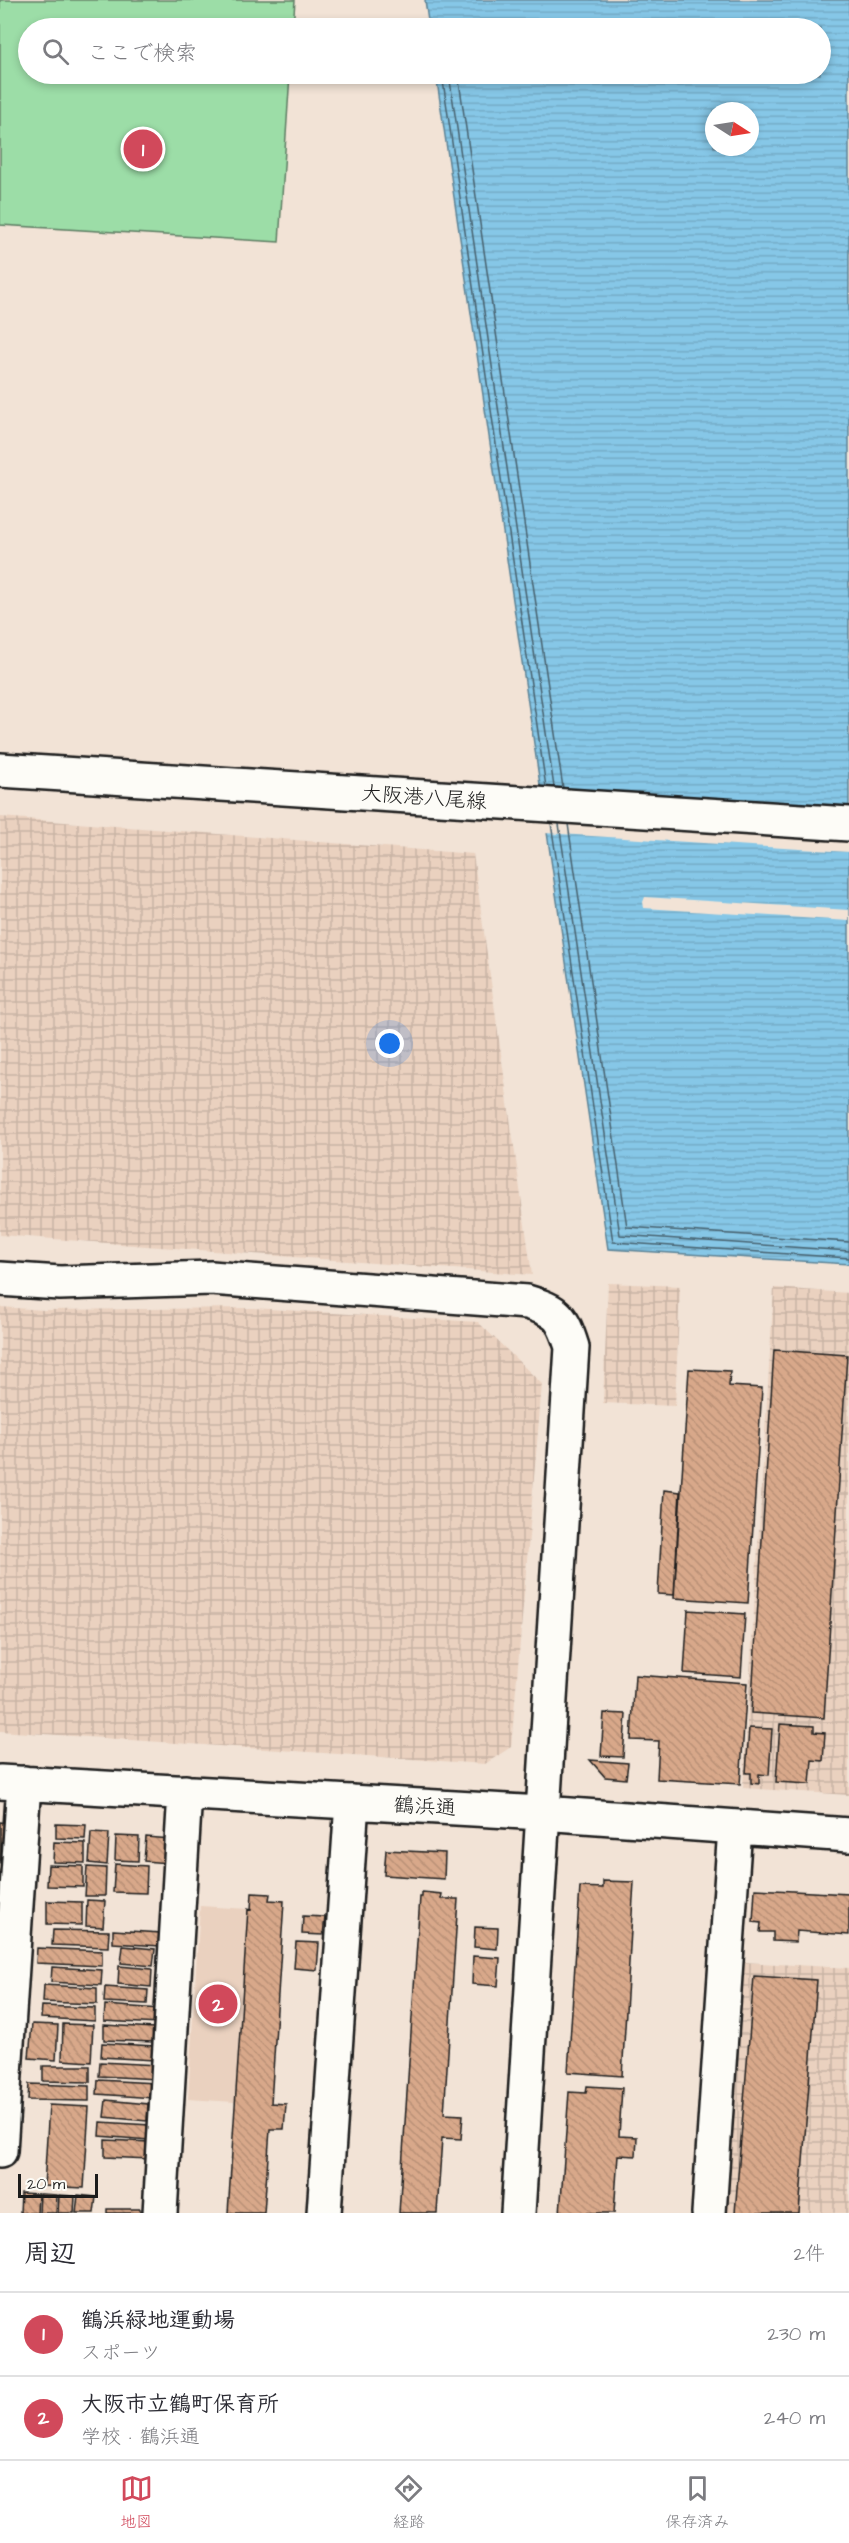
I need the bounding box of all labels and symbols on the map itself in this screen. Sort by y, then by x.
north arrow [705,102,759,156]
pin: 1 [124,126,162,172]
street label: 大阪港八尾線 [360,779,488,816]
your location [375,1029,404,1058]
street label: 鶴浜通 [393,1790,457,1823]
pin: 2 [198,1982,238,2026]
scale bar [18,2171,98,2198]

